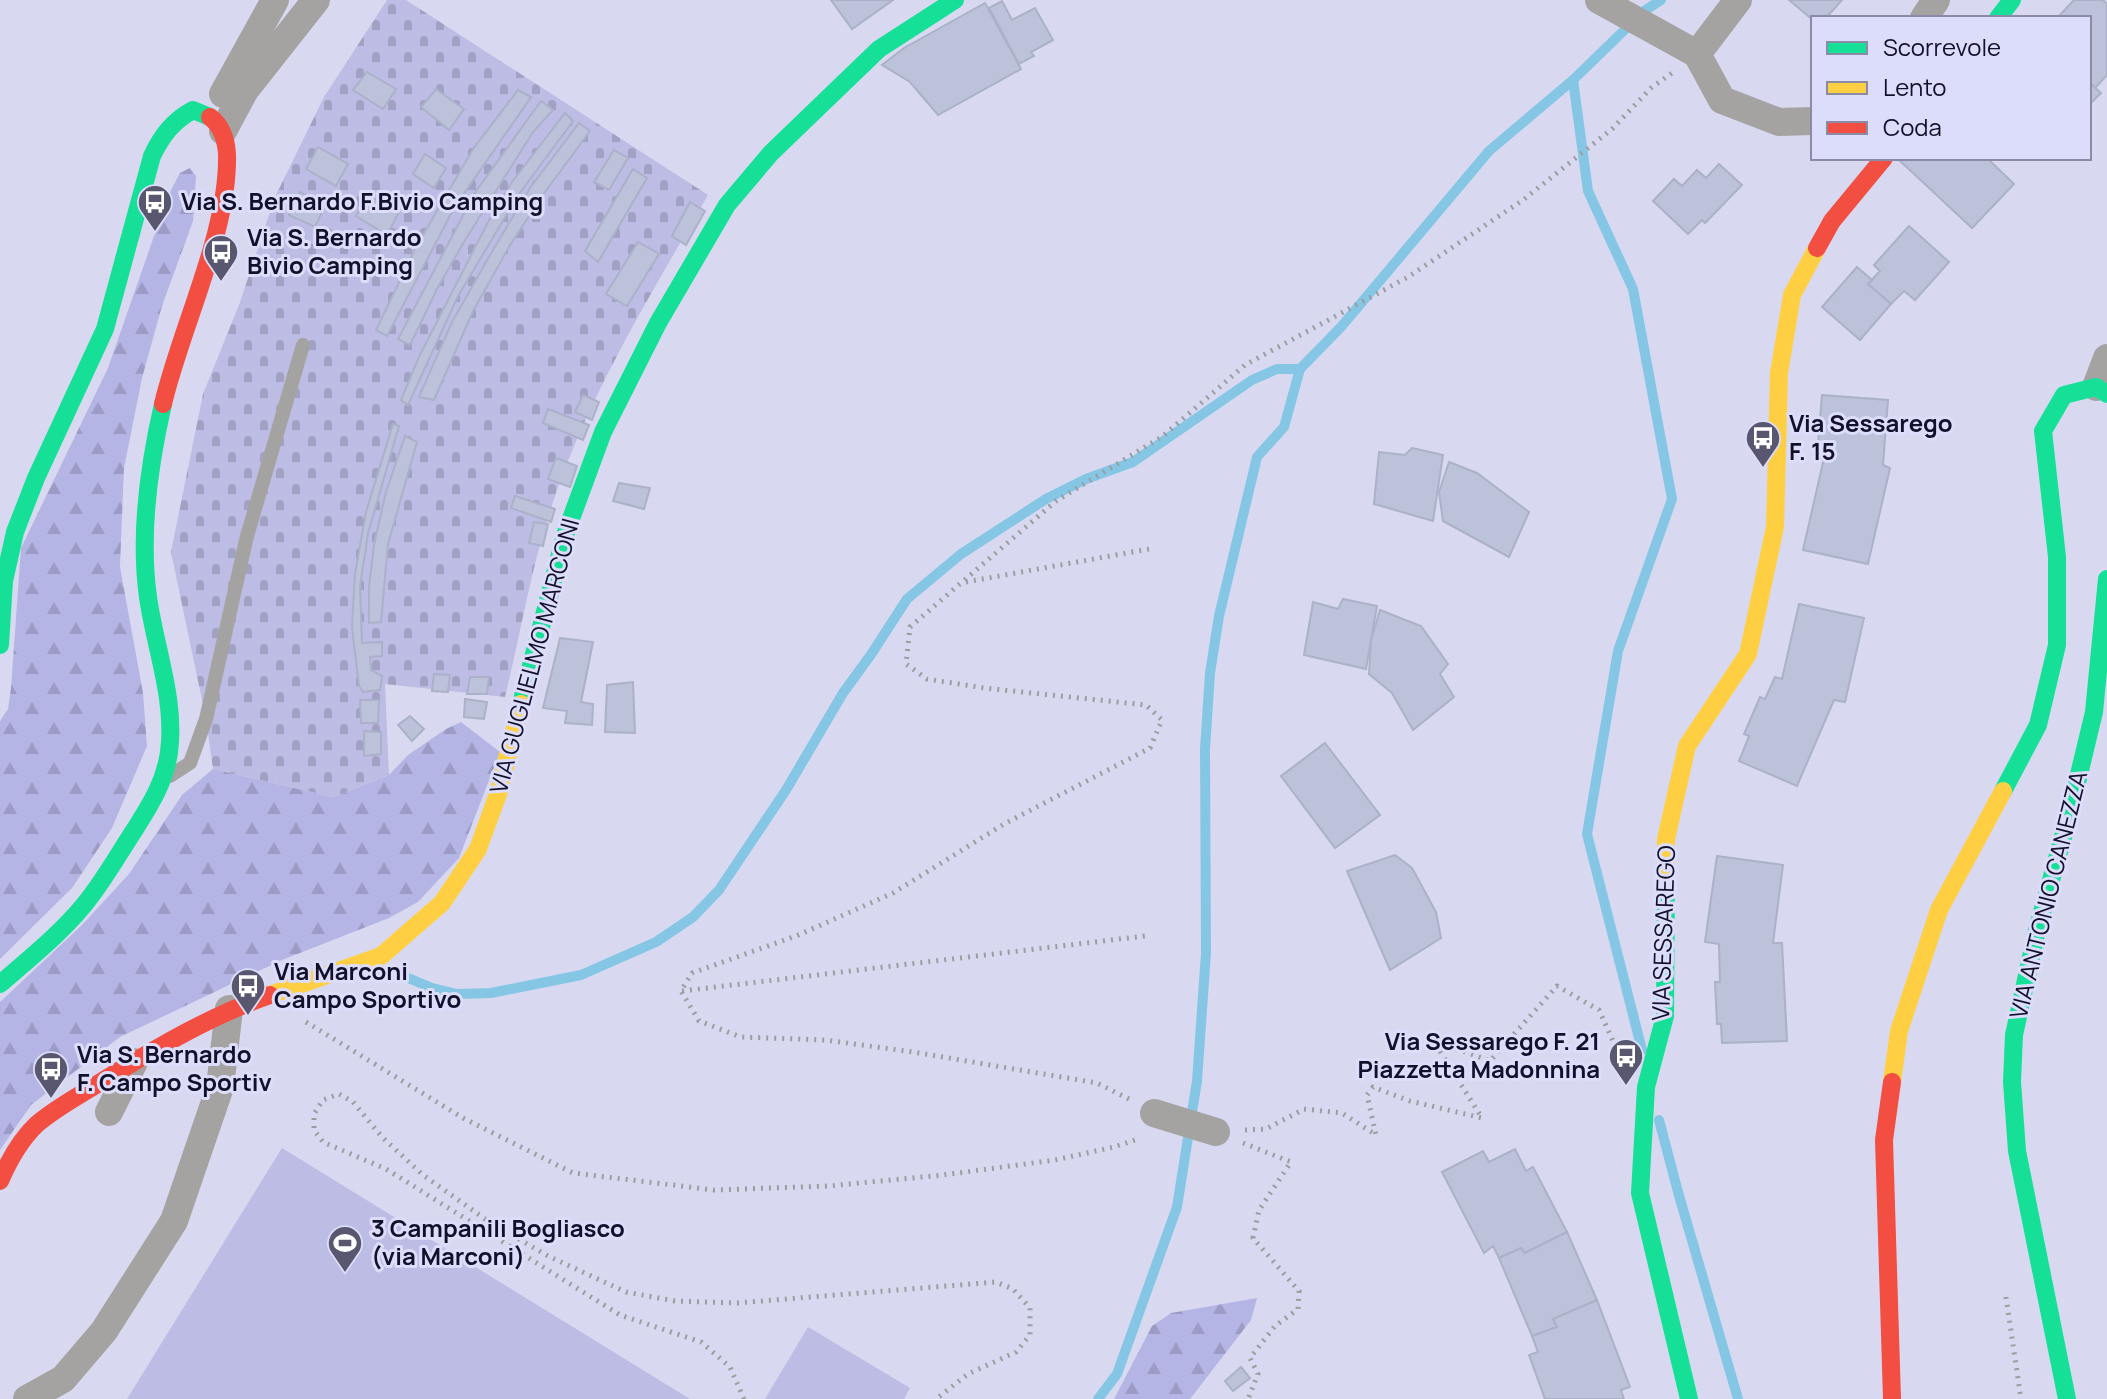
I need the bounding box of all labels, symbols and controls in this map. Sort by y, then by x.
legend [1811,16,2091,160]
text: Scorrevole [1883,30,2001,63]
text: Lento [1883,70,1947,103]
text: Coda [1883,110,1942,143]
bus stop icon: Via S. Bernardo F.Bivio Camping [136,183,174,233]
place label: Via S. Bernardo F.Bivio Camping [181,184,543,217]
place label: Via S. Bernardo Bivio Camping [247,220,422,281]
bus stop icon: Via S. Bernardo Bivio Camping [202,233,240,283]
place label: Via Sessarego F. 15 [1789,406,1953,467]
bus stop icon: Via Sessarego F. 15 [1744,419,1782,469]
street label: VIA GUGLIELMO MARCONI [481,514,586,797]
street label: VIA ANTONIO CANEZZA [2001,767,2094,1022]
street label: VIA SESSAREGO [1643,845,1682,1021]
place label: Via Marconi Campo Sportivo [274,954,461,1015]
bus stop icon: Via Marconi Campo Sportivo [229,967,267,1017]
place label: Via Sessarego F. 21 Piazzetta Madonnina [1357,1024,1600,1085]
place label: Via S. Bernardo F. Campo Sportiv [77,1037,272,1098]
bus stop icon: Via Sessarego F. 21 Piazzetta Madonnina [1607,1037,1645,1087]
bus stop icon: Via S. Bernardo F. Campo Sportiv [32,1050,70,1100]
place label: 3 Campanili Bogliasco (via Marconi) [371,1211,625,1272]
sports icon: 3 Campanili Bogliasco (via Marconi) [326,1224,364,1274]

